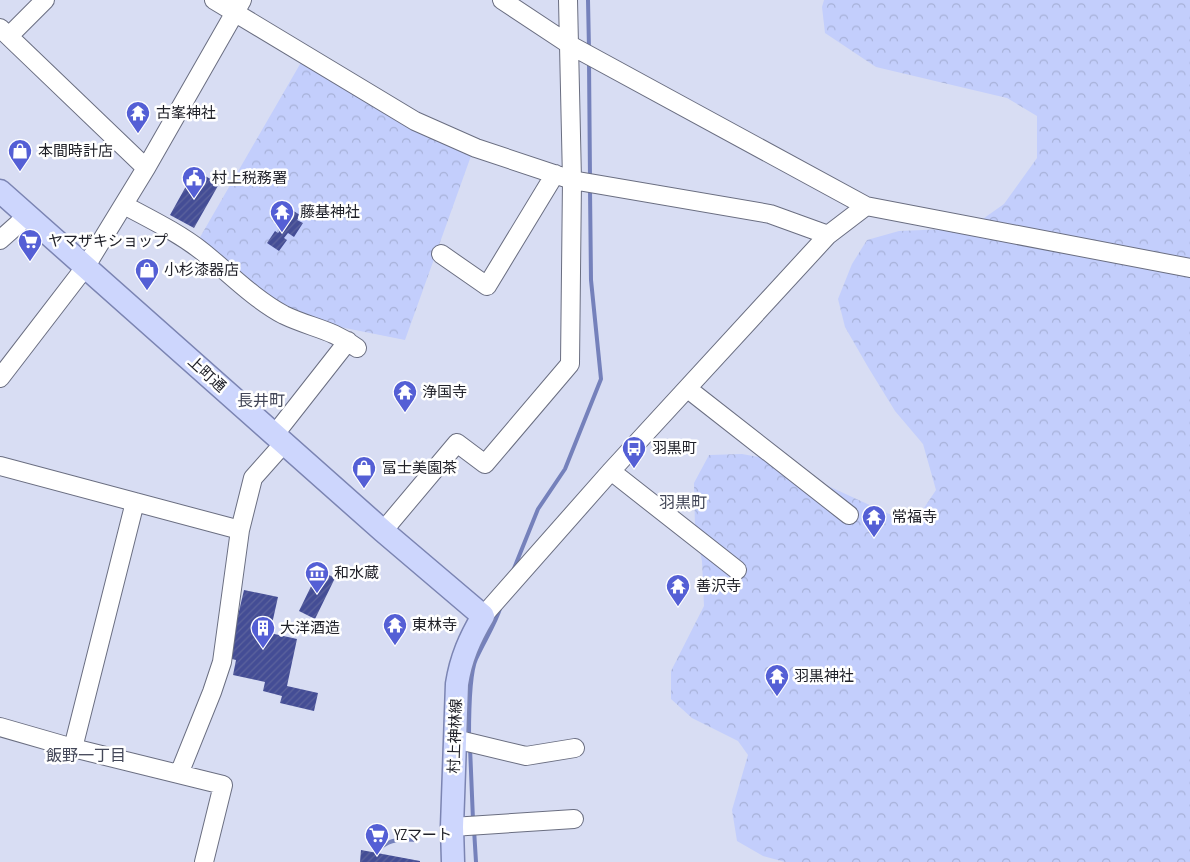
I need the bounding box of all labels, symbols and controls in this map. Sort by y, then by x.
temple icon: 古峯神社 [125,100,151,134]
place label: 古峯神社 [156,103,216,122]
shop icon: 本間時計店 [7,138,33,172]
place label: 本間時計店 [38,141,113,160]
public building icon: 村上税務署 [181,165,207,199]
place label: 村上税務署 [212,168,287,187]
temple icon: 藤基神社 [269,199,295,233]
place label: 藤基神社 [300,202,360,221]
supermarket icon: ヤマザキショップ [17,228,43,262]
place label: ヤマザキショップ [48,231,168,250]
shop icon: 小杉漆器店 [134,257,160,291]
place label: 小杉漆器店 [164,260,239,279]
street label: 上町通 [184,352,230,396]
temple icon: 浄国寺 [392,379,418,413]
place label: 浄国寺 [422,382,467,401]
district label: 長井町 [237,390,285,410]
bus stop icon: 羽黒町 [621,435,647,469]
place label: 羽黒町 [652,438,697,457]
shop icon: 冨士美園茶 [351,455,377,489]
place label: 冨士美園茶 [382,458,457,477]
district label: 羽黒町 [659,492,707,512]
temple icon: 常福寺 [861,504,887,538]
place label: 常福寺 [892,507,937,526]
museum icon: 和水蔵 [304,560,330,594]
place label: 和水蔵 [334,563,379,582]
temple icon: 善沢寺 [665,573,691,607]
place label: 善沢寺 [696,576,741,595]
temple icon: 東林寺 [382,612,408,646]
building icon: 大洋酒造 [250,615,276,649]
place label: 東林寺 [412,615,457,634]
place label: 大洋酒造 [280,618,340,637]
temple icon: 羽黒神社 [764,663,790,697]
place label: 羽黒神社 [794,666,854,685]
street label: 村上神林線 [444,698,465,774]
district label: 飯野一丁目 [46,745,126,765]
supermarket icon: YZマート [364,822,390,856]
place label: YZマート [394,825,452,844]

